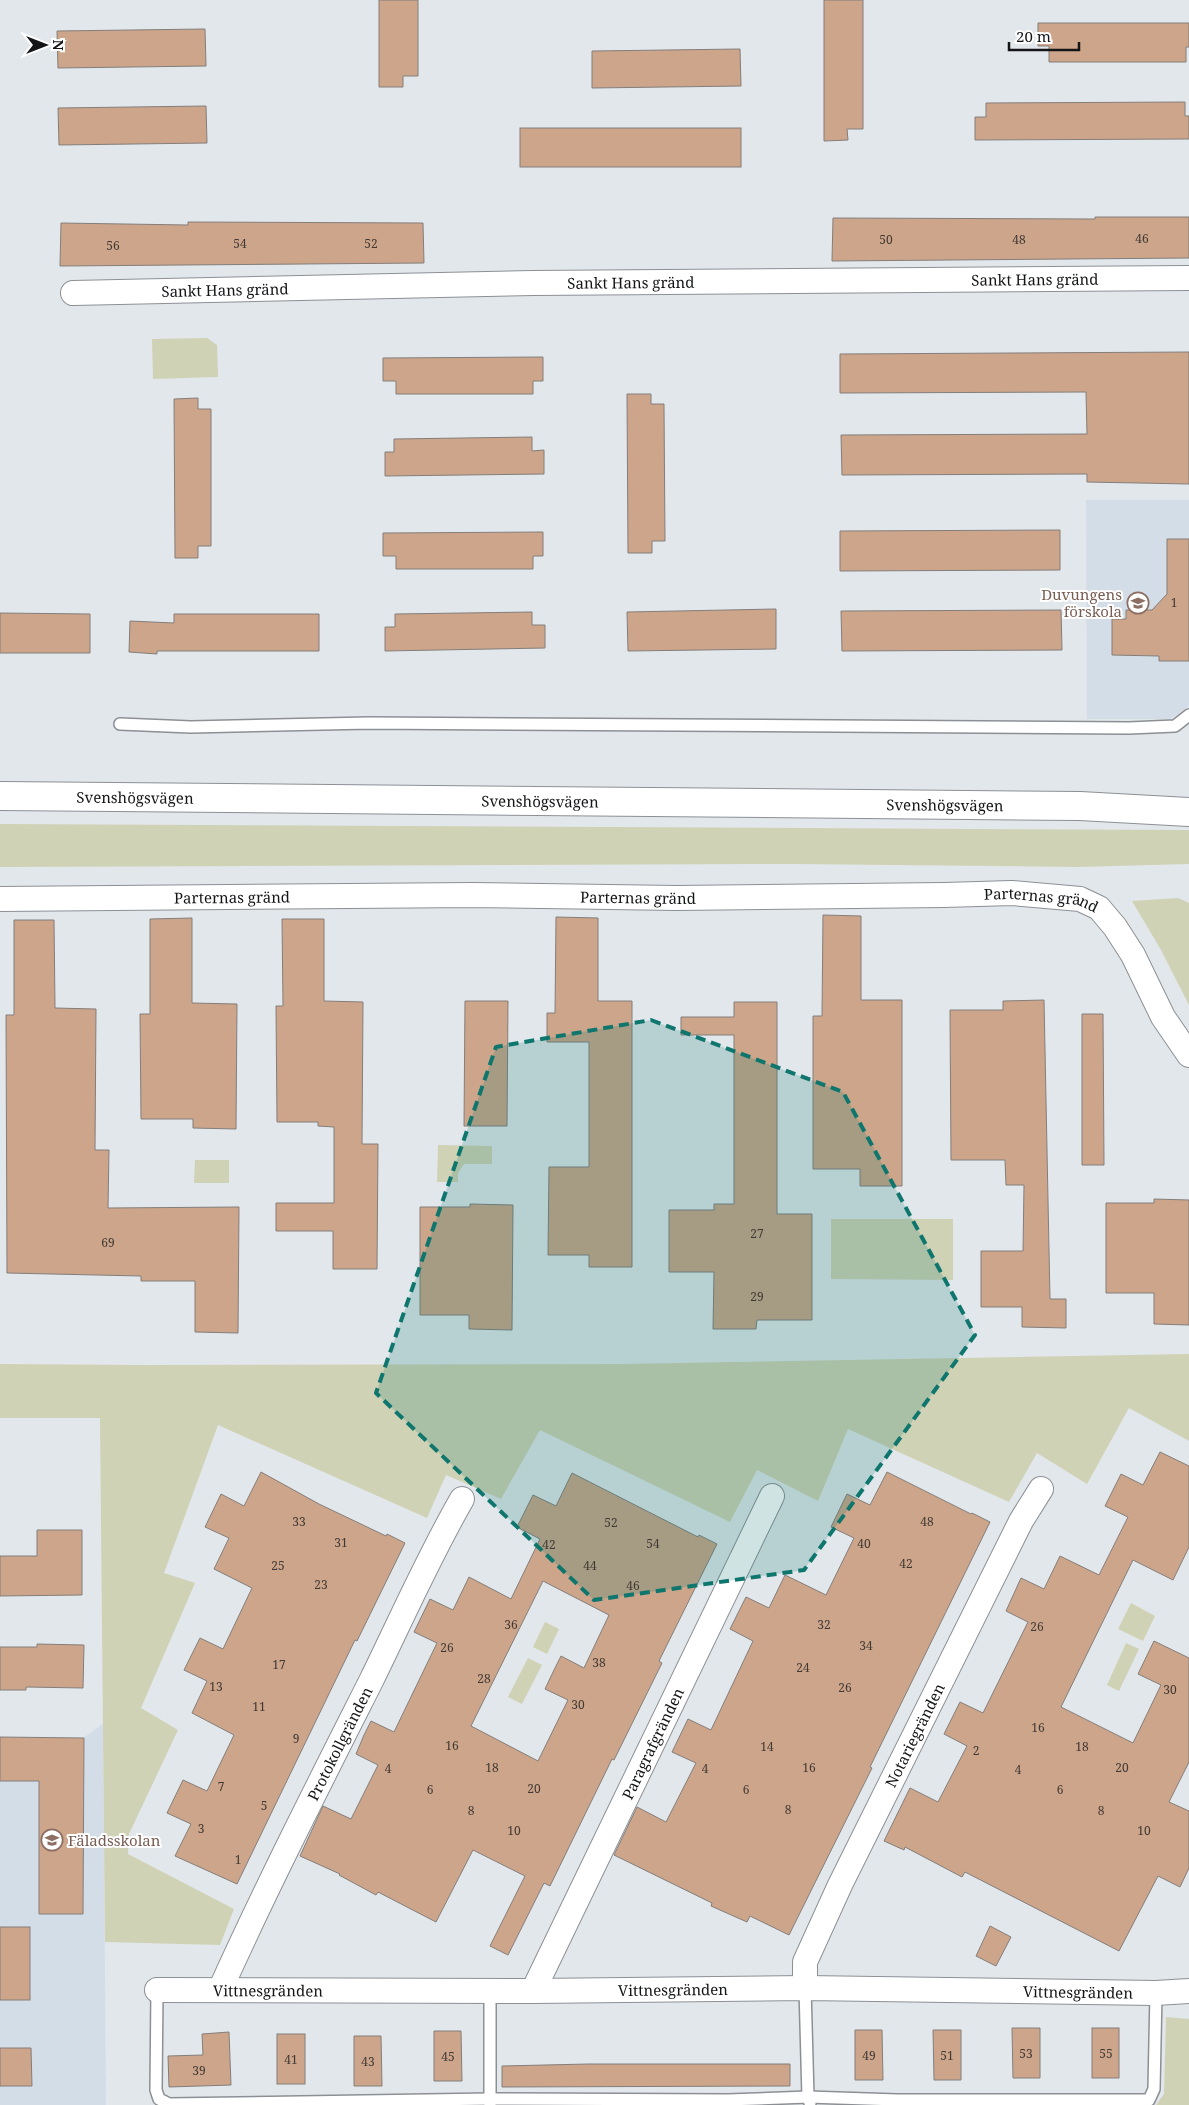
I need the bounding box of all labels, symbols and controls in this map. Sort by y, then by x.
north arrow [20,20,70,70]
scale bar [1009,20,1079,52]
text: 20 m [1016,26,1051,46]
text: N [49,39,68,51]
house number: 46 [1135,230,1149,247]
house number: 50 [879,231,893,248]
house number: 48 [1012,231,1026,248]
house number: 54 [233,235,247,252]
house number: 52 [364,235,378,252]
house number: 56 [106,237,120,254]
street label: Sankt Hans gränd [971,269,1099,290]
street label: Sankt Hans gränd [567,272,695,293]
street label: Sankt Hans gränd [161,278,289,301]
place label: Duvungens förskola [1041,584,1122,621]
school or university icon: Duvungens förskola [1126,591,1150,615]
house number: 1 [1171,594,1177,611]
street label: Svenshögsvägen [76,787,194,808]
street label: Svenshögsvägen [481,790,599,812]
street label: Svenshögsvägen [886,794,1004,815]
street label: Parternas gränd [984,883,1102,916]
street label: Parternas gränd [174,887,290,908]
street label: Parternas gränd [580,887,696,908]
house number: 27 [750,1225,764,1242]
house number: 69 [101,1234,115,1251]
house number: 29 [750,1288,764,1305]
house number: 33 [292,1513,306,1530]
house number: 48 [920,1513,934,1530]
house number: 52 [604,1514,618,1531]
house number: 31 [334,1534,348,1551]
house number: 54 [646,1535,660,1552]
house number: 40 [857,1535,871,1552]
house number: 42 [542,1536,556,1553]
house number: 42 [899,1555,913,1572]
house number: 25 [271,1557,285,1574]
house number: 44 [583,1557,597,1574]
house number: 23 [314,1576,328,1593]
house number: 46 [626,1577,640,1594]
house number: 36 [504,1616,518,1633]
house number: 32 [817,1616,831,1633]
house number: 26 [1030,1618,1044,1635]
house number: 34 [859,1637,873,1654]
house number: 26 [440,1639,454,1656]
house number: 38 [592,1654,606,1671]
house number: 17 [272,1656,286,1673]
house number: 24 [796,1659,810,1676]
house number: 28 [477,1670,491,1687]
house number: 13 [209,1678,223,1695]
house number: 26 [838,1679,852,1696]
street label: Notariegränden [880,1679,949,1790]
house number: 30 [1163,1681,1177,1698]
street label: Protokollgränden [302,1683,377,1804]
street label: Paragrafgränden [617,1684,688,1802]
house number: 30 [571,1696,585,1713]
house number: 11 [252,1698,266,1715]
house number: 16 [1031,1719,1045,1736]
house number: 9 [293,1730,299,1747]
house number: 16 [445,1737,459,1754]
house number: 14 [760,1738,774,1755]
house number: 18 [1075,1738,1089,1755]
house number: 2 [973,1742,979,1759]
house number: 18 [485,1759,499,1776]
house number: 16 [802,1759,816,1776]
house number: 20 [1115,1759,1129,1776]
house number: 4 [385,1760,392,1777]
house number: 4 [702,1760,709,1777]
house number: 4 [1015,1761,1022,1778]
house number: 7 [218,1778,225,1795]
house number: 20 [527,1780,541,1797]
house number: 6 [427,1781,434,1798]
house number: 6 [743,1781,750,1798]
house number: 6 [1057,1781,1064,1798]
house number: 5 [261,1797,267,1814]
house number: 8 [785,1801,792,1818]
house number: 8 [468,1802,475,1819]
house number: 8 [1098,1802,1105,1819]
house number: 3 [198,1820,205,1837]
house number: 10 [507,1822,521,1839]
house number: 10 [1137,1822,1151,1839]
school or university icon: Fäladsskolan [40,1828,64,1852]
place label: Fäladsskolan [68,1830,161,1850]
house number: 1 [235,1851,241,1868]
street label: Vittnesgränden [618,1979,728,2000]
street label: Vittnesgränden [213,1980,323,2000]
street label: Vittnesgränden [1023,1981,1133,2003]
house number: 53 [1019,2045,1033,2062]
house number: 55 [1099,2045,1113,2062]
house number: 49 [862,2047,876,2064]
house number: 51 [940,2047,954,2064]
house number: 45 [441,2048,455,2065]
house number: 41 [284,2051,298,2068]
house number: 43 [361,2053,375,2070]
house number: 39 [192,2062,206,2079]

